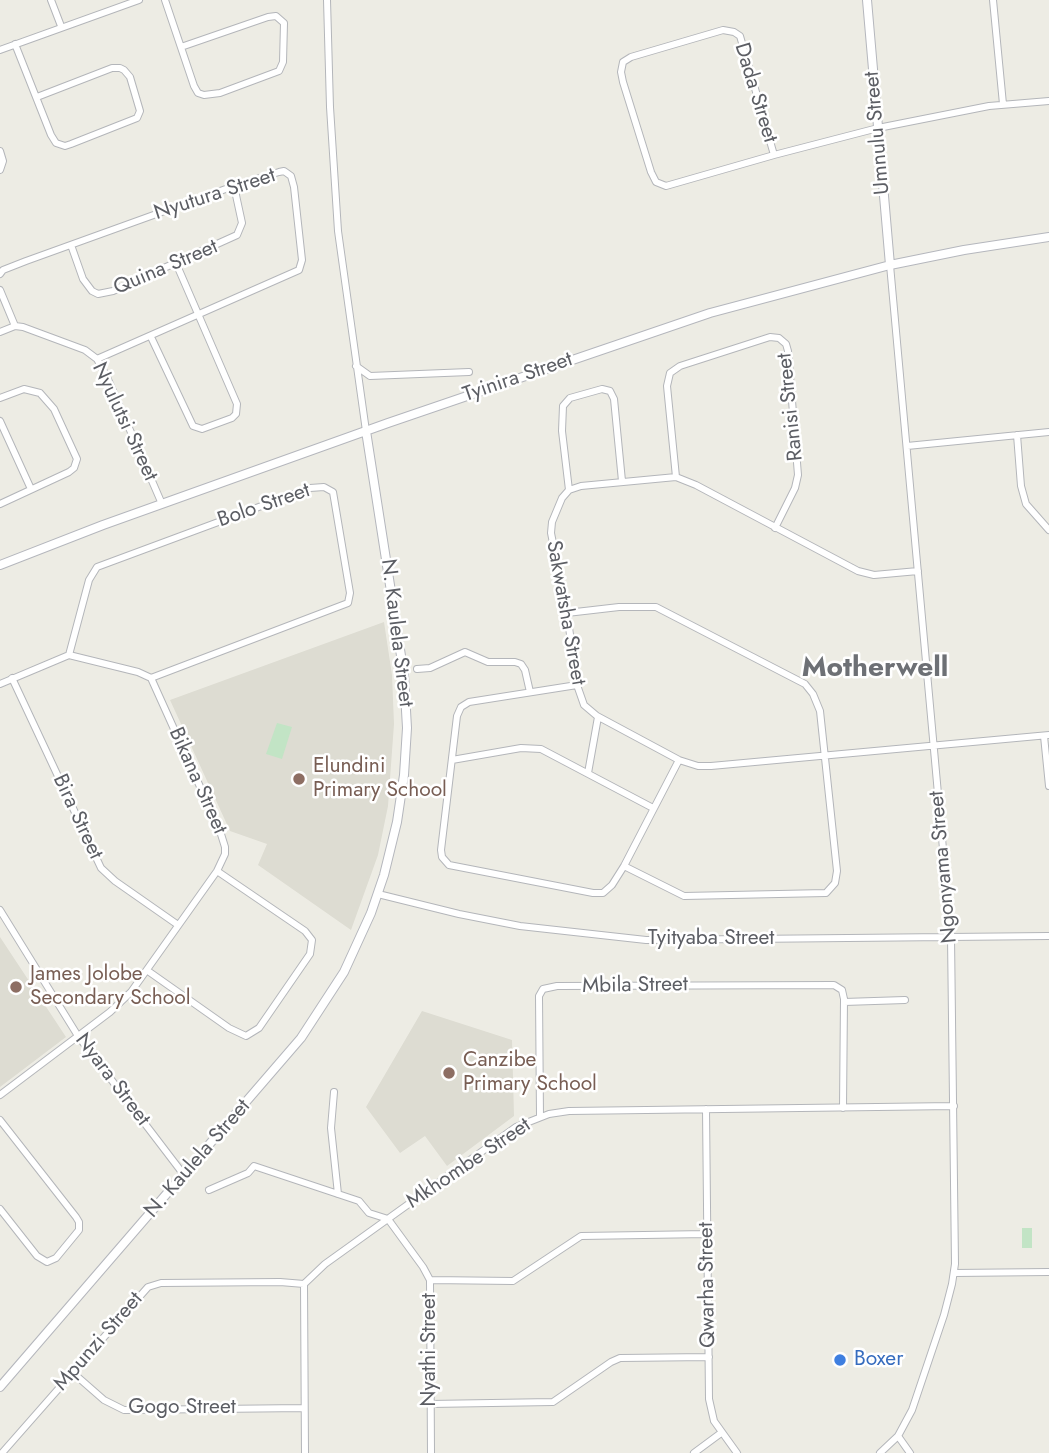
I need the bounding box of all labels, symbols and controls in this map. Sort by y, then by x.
street label: Dada Street [728,40,782,146]
street label: Umnulu Street [860,70,896,196]
street label: Nyutura Street [151,163,279,227]
street label: Quina Street [110,235,222,301]
street label: Tyinira Street [460,348,576,408]
street label: Ranisi Street [773,352,809,462]
street label: Nyulutsi Street [86,359,162,485]
street label: Bolo Street [215,478,313,534]
street label: Sakwatsha Street [540,539,590,687]
street label: N. Kaulela Street [374,558,418,708]
district label: Motherwell [802,652,948,686]
street label: Bikana Street [162,724,232,838]
place label: Elundini Primary School [313,754,447,804]
street label: Bira Street [46,770,108,864]
marker: Elundini Primary School [291,771,307,787]
street label: Ngonyama Street [925,790,963,944]
street label: Tyityaba Street [648,926,774,952]
place label: James Jolobe Secondary School [30,962,191,1012]
street label: Mbila Street [582,972,688,1000]
marker: James Jolobe Secondary School [8,979,24,995]
street label: Nyara Street [69,1029,155,1131]
place label: Canzibe Primary School [463,1048,597,1098]
marker: Canzibe Primary School [441,1065,457,1081]
street label: N. Kaulela Street [140,1095,256,1223]
street label: Mkhombe Street [402,1113,536,1215]
street label: Qwarha Street [694,1222,722,1348]
street label: Mpunzi Street [49,1287,149,1397]
street label: Nyathi Street [417,1293,443,1407]
place label: Boxer [854,1347,903,1373]
marker: Boxer [832,1352,848,1368]
street label: Gogo Street [128,1395,236,1421]

